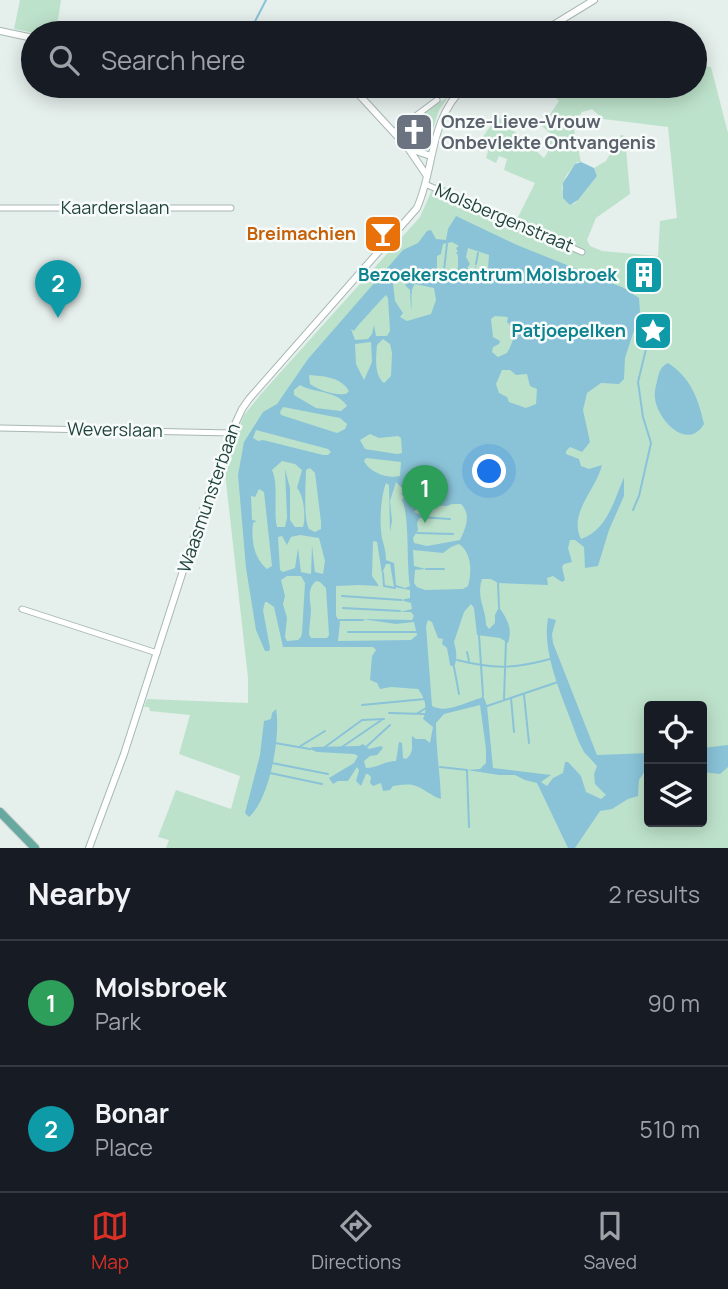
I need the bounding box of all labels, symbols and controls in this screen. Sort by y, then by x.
search box [21,21,707,98]
icon: search [45,41,83,79]
text: Search here [101,42,246,78]
place label: Onze-Lieve-Vrouw Onbevlekte Ontvangenis [441,109,656,154]
church icon: Onze-Lieve-Vrouw Onbevlekte Ontvangenis [393,111,435,153]
street label: Molsbergenstraat [431,177,577,257]
street label: Kaarderslaan [61,195,169,219]
bar icon: Breimachien [362,213,404,255]
place label: Breimachien [247,221,356,245]
building icon: Bezoekerscentrum Molsbroek [623,254,665,296]
pin: 2 [35,260,81,318]
place label: Bezoekerscentrum Molsbroek [358,262,618,286]
place icon: Patjoepelken [632,310,674,352]
place label: Patjoepelken [511,318,626,342]
street label: Weverslaan [67,416,163,442]
street label: Waasmunsterbaan [171,420,245,576]
your location [472,454,506,488]
pin: 1 [402,465,448,523]
map controls [644,701,707,827]
button: locate [644,701,707,764]
button: layers [644,764,707,827]
text: Nearby [28,873,131,914]
text: 2 results [608,878,700,910]
text: Molsbroek [95,969,227,1005]
text: 1 [46,987,56,1019]
text: 90 m [648,987,700,1019]
text: Park [95,1005,141,1037]
text: Bonar [95,1095,169,1131]
text: 2 [44,1113,58,1145]
text: 510 m [640,1113,700,1145]
text: Place [95,1131,153,1163]
tab: Map [91,1207,129,1275]
tab: Directions [311,1207,401,1275]
tab: Saved [583,1207,637,1275]

